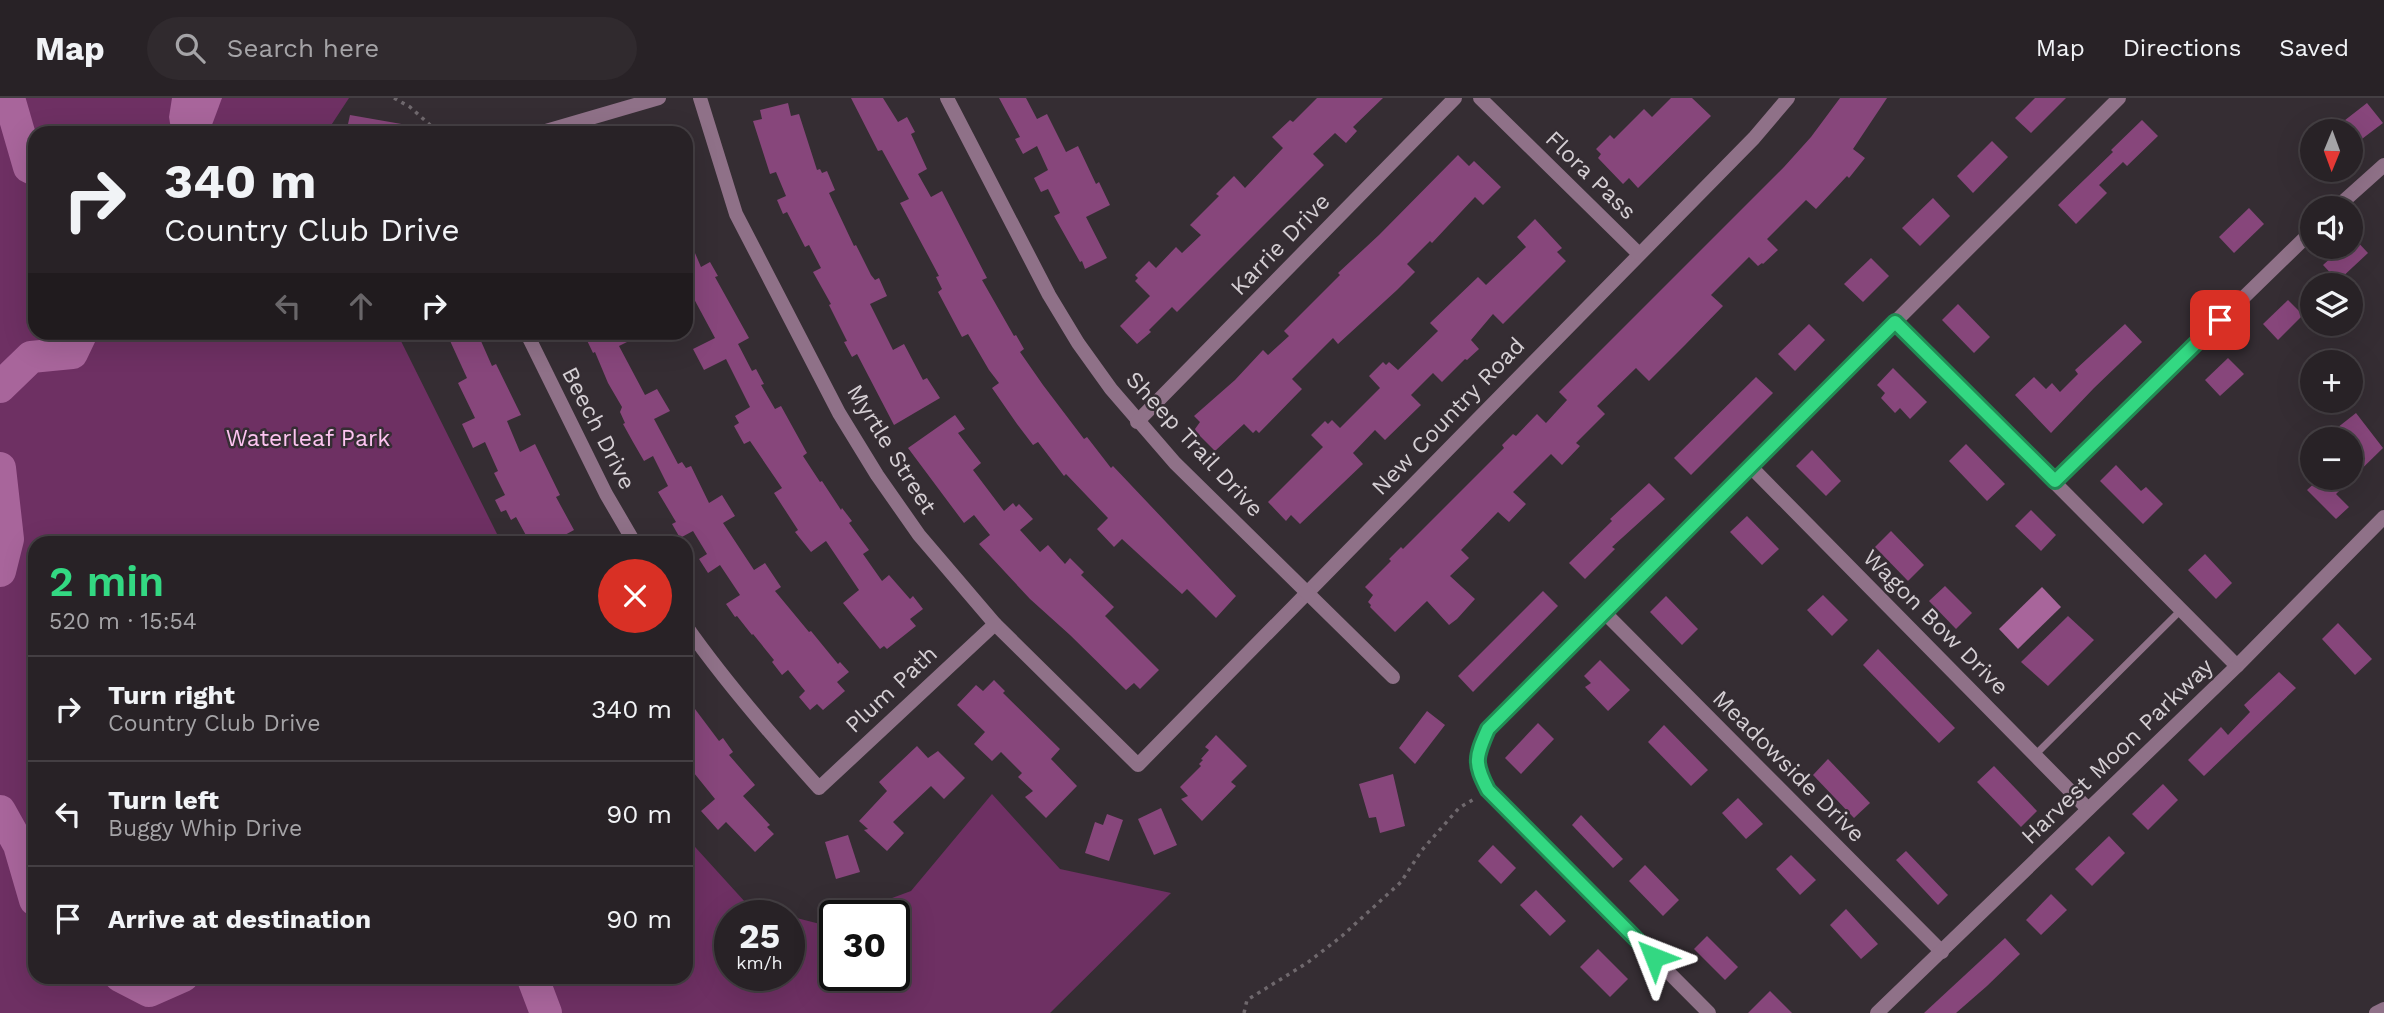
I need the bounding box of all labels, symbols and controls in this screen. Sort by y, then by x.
search box [147,17,637,80]
text: Map [35,29,105,68]
icon: search [171,29,209,67]
text: Search here [227,33,379,63]
text: Map [2036,34,2085,62]
text: Directions [2123,34,2241,62]
text: Saved [2279,34,2349,62]
north arrow [2300,119,2362,182]
map controls [2300,119,2363,490]
street label: Flora Pass [1540,126,1642,225]
text: 340 m [164,152,316,210]
icon: right [49,154,140,245]
street label: Karrie Drive [1225,188,1336,301]
button: sound [2300,196,2363,259]
text: Country Club Drive [164,211,460,249]
button: layers [2300,273,2363,336]
icon: left [269,287,307,325]
icon: ahead [342,287,380,325]
icon: right [415,287,453,325]
pin [2190,290,2250,350]
icon: arrive [2201,301,2239,339]
street label: New Country Road [1366,332,1530,501]
button: + [2300,350,2363,413]
street label: Beech Drive [556,363,641,494]
street label: Sheep Trail Drive [1120,366,1269,523]
street label: Myrtle Street [841,380,942,519]
park label: Waterleaf Park [226,425,390,452]
button: − [2300,427,2363,490]
street label: Wagon Bow Drive [1857,544,2014,701]
text: 2 min [49,557,164,606]
button: close [598,559,672,633]
text: 520 m · 15:54 [49,608,197,635]
street label: Plum Path [840,640,943,739]
street label: Harvest Moon Parkway [2016,653,2219,850]
text: Turn right [108,680,235,710]
street label: Meadowside Drive [1707,685,1870,848]
icon: right [49,690,87,728]
text: 340 m [591,694,672,724]
text: Country Club Drive [108,710,320,737]
text: Turn left [108,785,219,815]
icon: left [49,795,87,833]
text: 90 m [606,799,672,829]
text: Buggy Whip Drive [108,815,302,842]
icon: arrive [49,900,87,938]
speed limit sign: 30 [819,900,910,991]
text: Arrive at destination [108,904,371,934]
text: 90 m [606,904,672,934]
text: 25 [739,915,780,957]
position arrow [1617,920,1691,994]
text: km/h [736,952,783,973]

